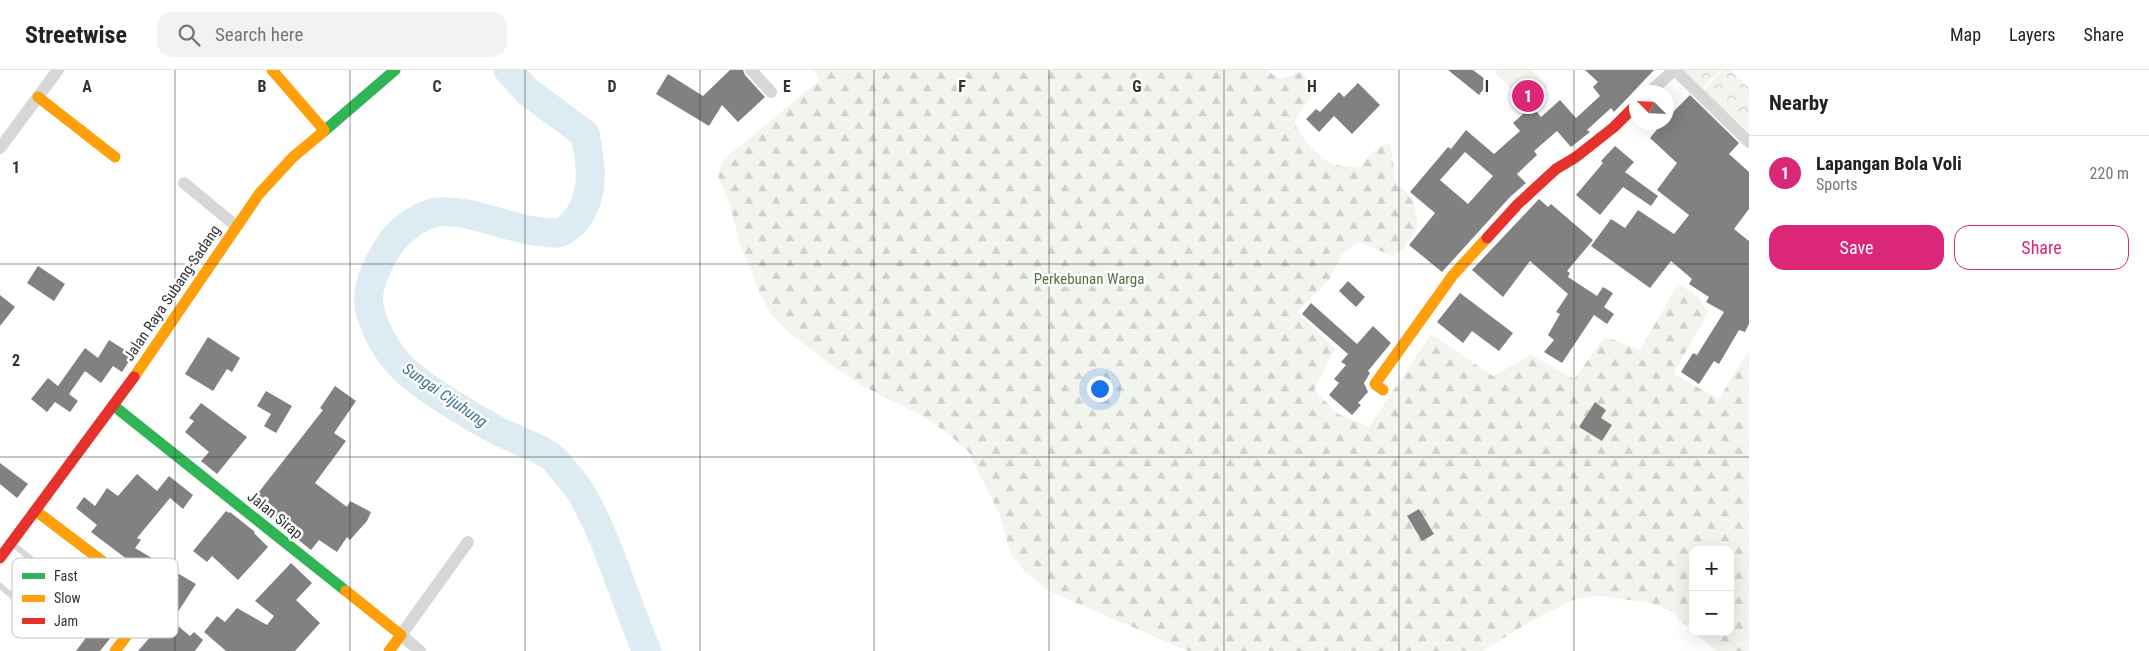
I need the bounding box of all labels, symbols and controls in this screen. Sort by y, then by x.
search box [157,12,507,57]
text: Streetwise [25,21,127,49]
icon: search [175,21,203,49]
text: Search here [215,23,303,46]
text: Map [1950,24,1981,45]
text: Layers [2009,24,2056,45]
text: Share [2084,24,2124,45]
text: A [82,77,92,96]
text: B [258,77,267,96]
text: C [432,77,442,96]
text: D [607,77,617,96]
text: E [783,77,791,96]
text: F [958,77,966,96]
text: G [1132,77,1142,96]
text: H [1307,77,1317,96]
text: I [1485,77,1489,96]
pin: 1 [1512,77,1544,115]
north arrow [1629,85,1674,130]
text: Nearby [1769,91,1828,115]
text: Lapangan Bola Voli [1816,152,1962,175]
text: 1 [12,158,20,177]
text: 1 [1781,164,1789,183]
text: 220 m [2090,164,2129,183]
text: Sports [1816,175,1858,194]
street label: Jalan Raya Subang-Sadang [120,222,224,364]
button: Save [1769,225,1944,270]
button: Share [1954,225,2129,270]
park label: Perkebunan Warga [1034,270,1144,288]
text: 2 [12,351,20,370]
water label: Sungai Cijuhung [399,359,491,431]
your location [1087,376,1113,402]
street label: Jalan Sirap [244,487,306,543]
map controls [1689,546,1734,636]
button: + [1689,546,1734,591]
legend [12,558,178,638]
text: Fast [54,568,78,584]
text: Slow [54,590,81,606]
button: − [1689,591,1734,636]
text: Jam [54,613,78,629]

